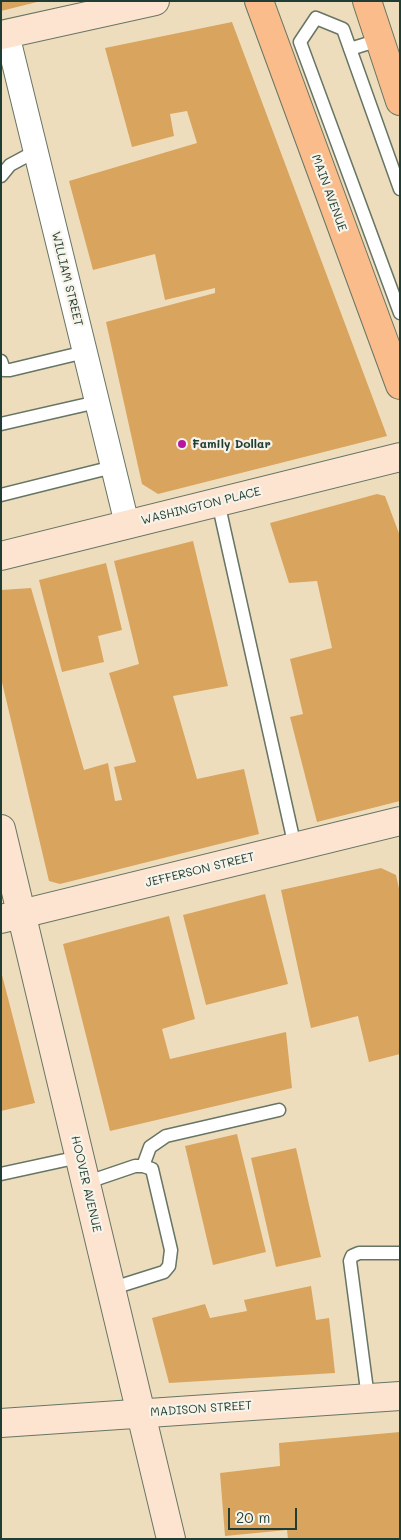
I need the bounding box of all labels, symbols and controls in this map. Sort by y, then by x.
street label: MAIN AVENUE [308,153,350,233]
street label: WILLIAM STREET [48,230,86,328]
place label: Family Dollar [192,437,271,451]
marker: Family Dollar [176,438,188,450]
street label: WASHINGTON PLACE [140,484,262,528]
street label: JEFFERSON STREET [144,849,256,891]
street label: HOOVER AVENUE [68,1134,104,1234]
street label: MADISON STREET [150,1398,252,1420]
scale bar [231,1498,300,1530]
text: 20 m [236,1507,270,1527]

